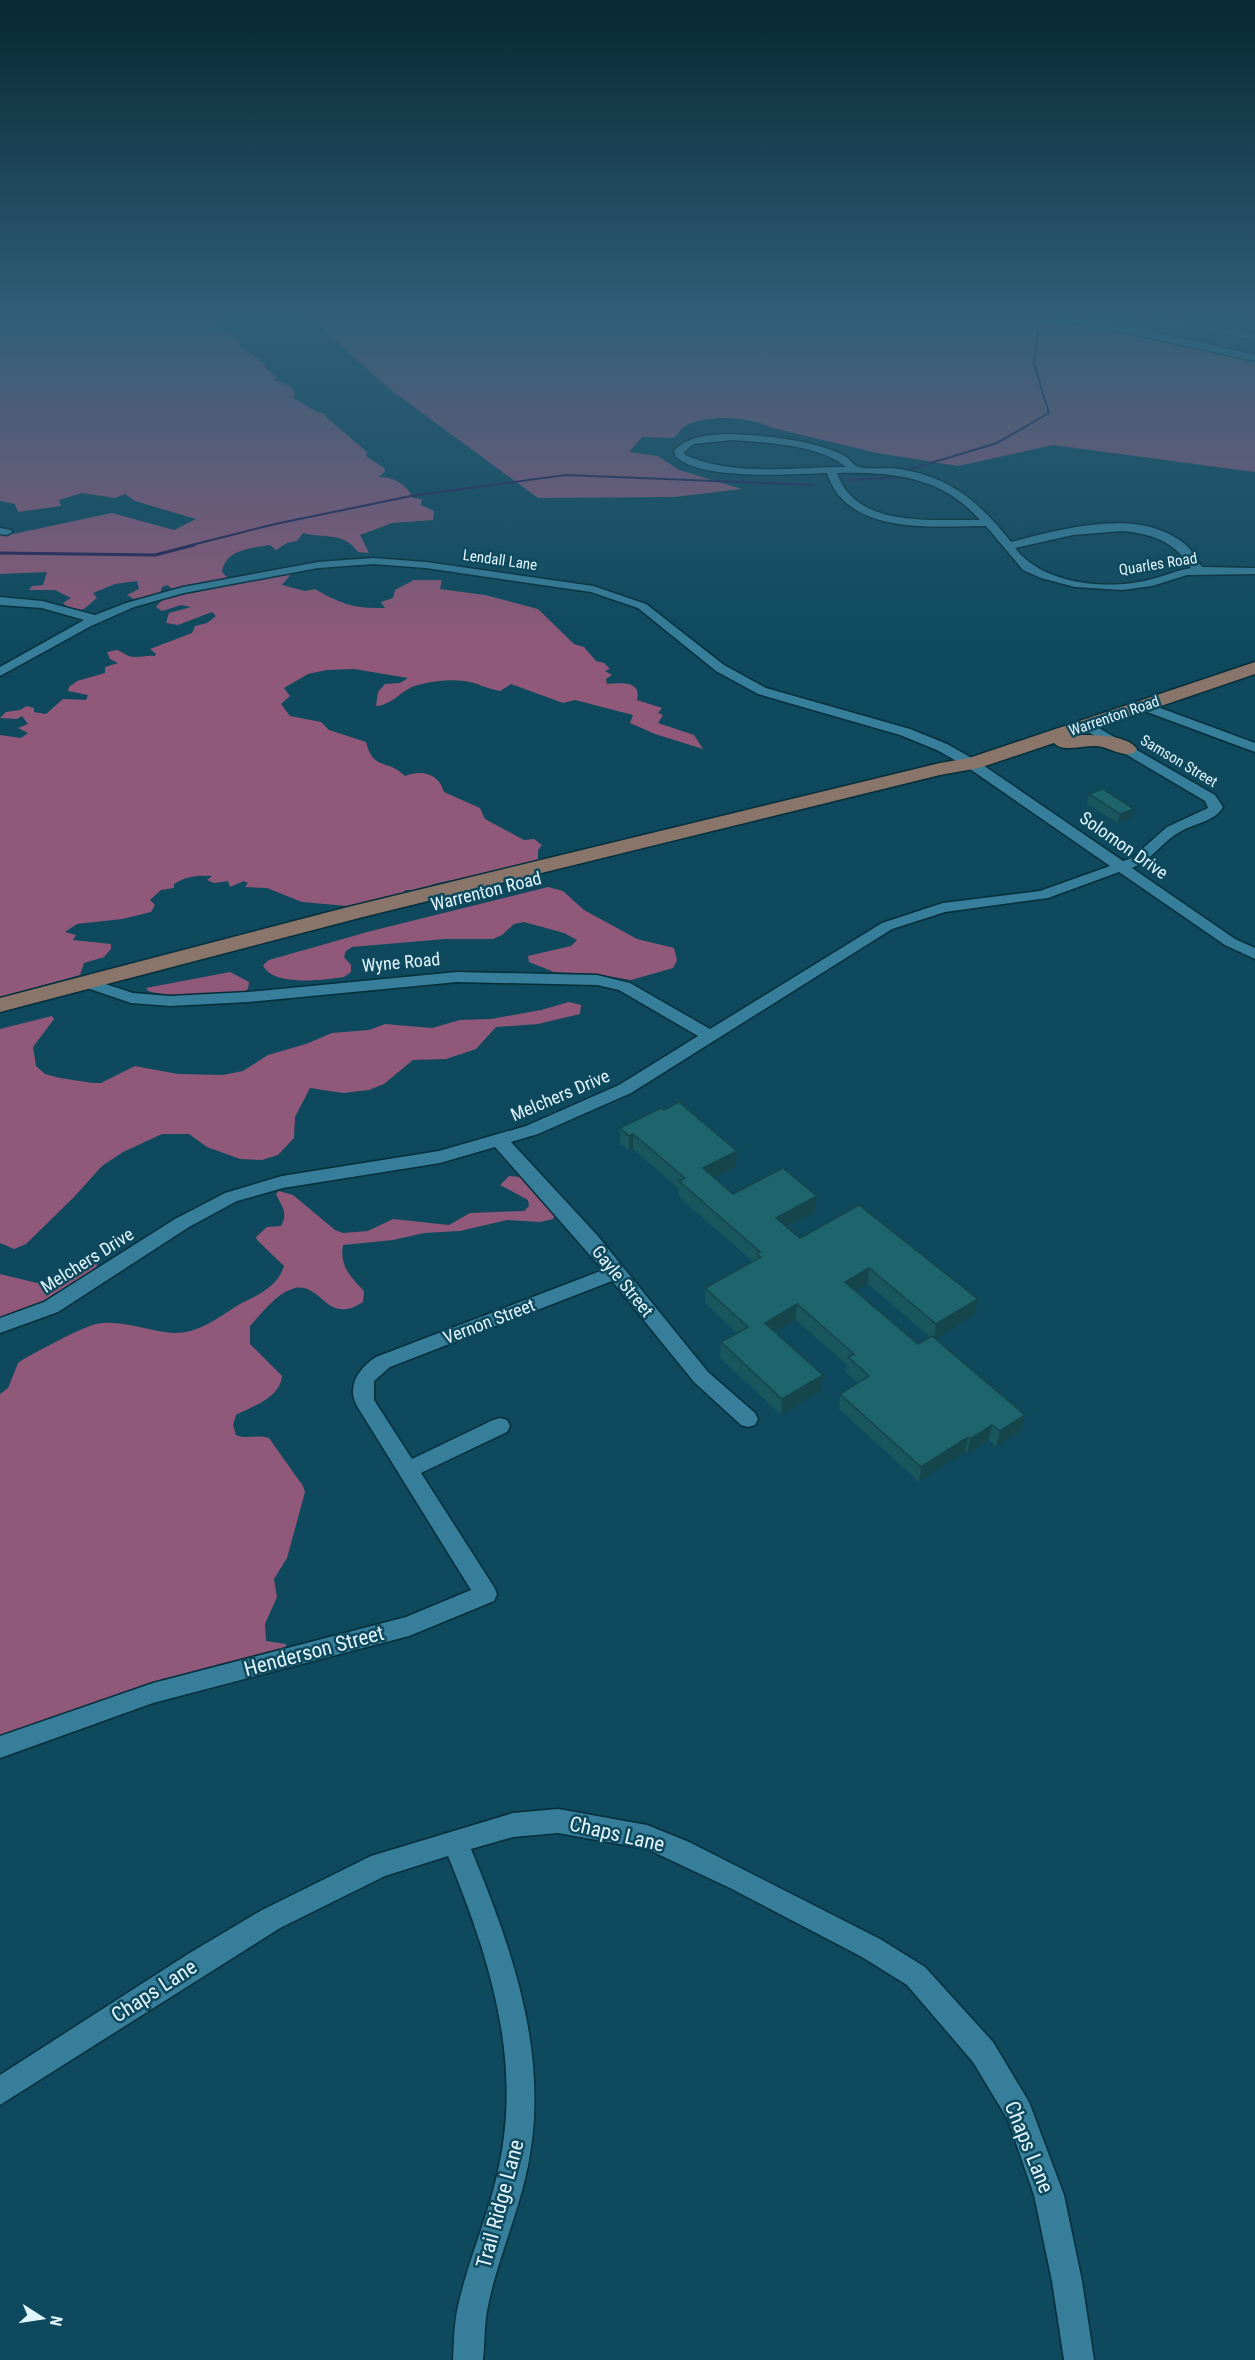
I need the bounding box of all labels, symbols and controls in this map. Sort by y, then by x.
street label: Lendall Lane [462,546,538,574]
street label: Quarles Road [1118,549,1198,579]
street label: Warrenton Road [1066,692,1162,740]
street label: Samson Street [1137,731,1221,791]
street label: Solomon Drive [1076,807,1172,883]
street label: Warrenton Road [429,867,543,915]
street label: Wyne Road [361,948,441,976]
street label: Melchers Drive [507,1065,613,1125]
street label: Melchers Drive [37,1223,137,1297]
street label: Gayle Street [588,1241,658,1321]
street label: Vernon Street [440,1294,538,1348]
street label: Henderson Street [241,1621,387,1681]
street label: Chaps Lane [567,1811,667,1857]
street label: Chaps Lane [107,1954,201,2027]
street label: Chaps Lane [1000,2098,1058,2197]
street label: Trail Ridge Lane [471,2137,529,2271]
north arrow [12,2288,72,2348]
text: N [46,2314,66,2328]

